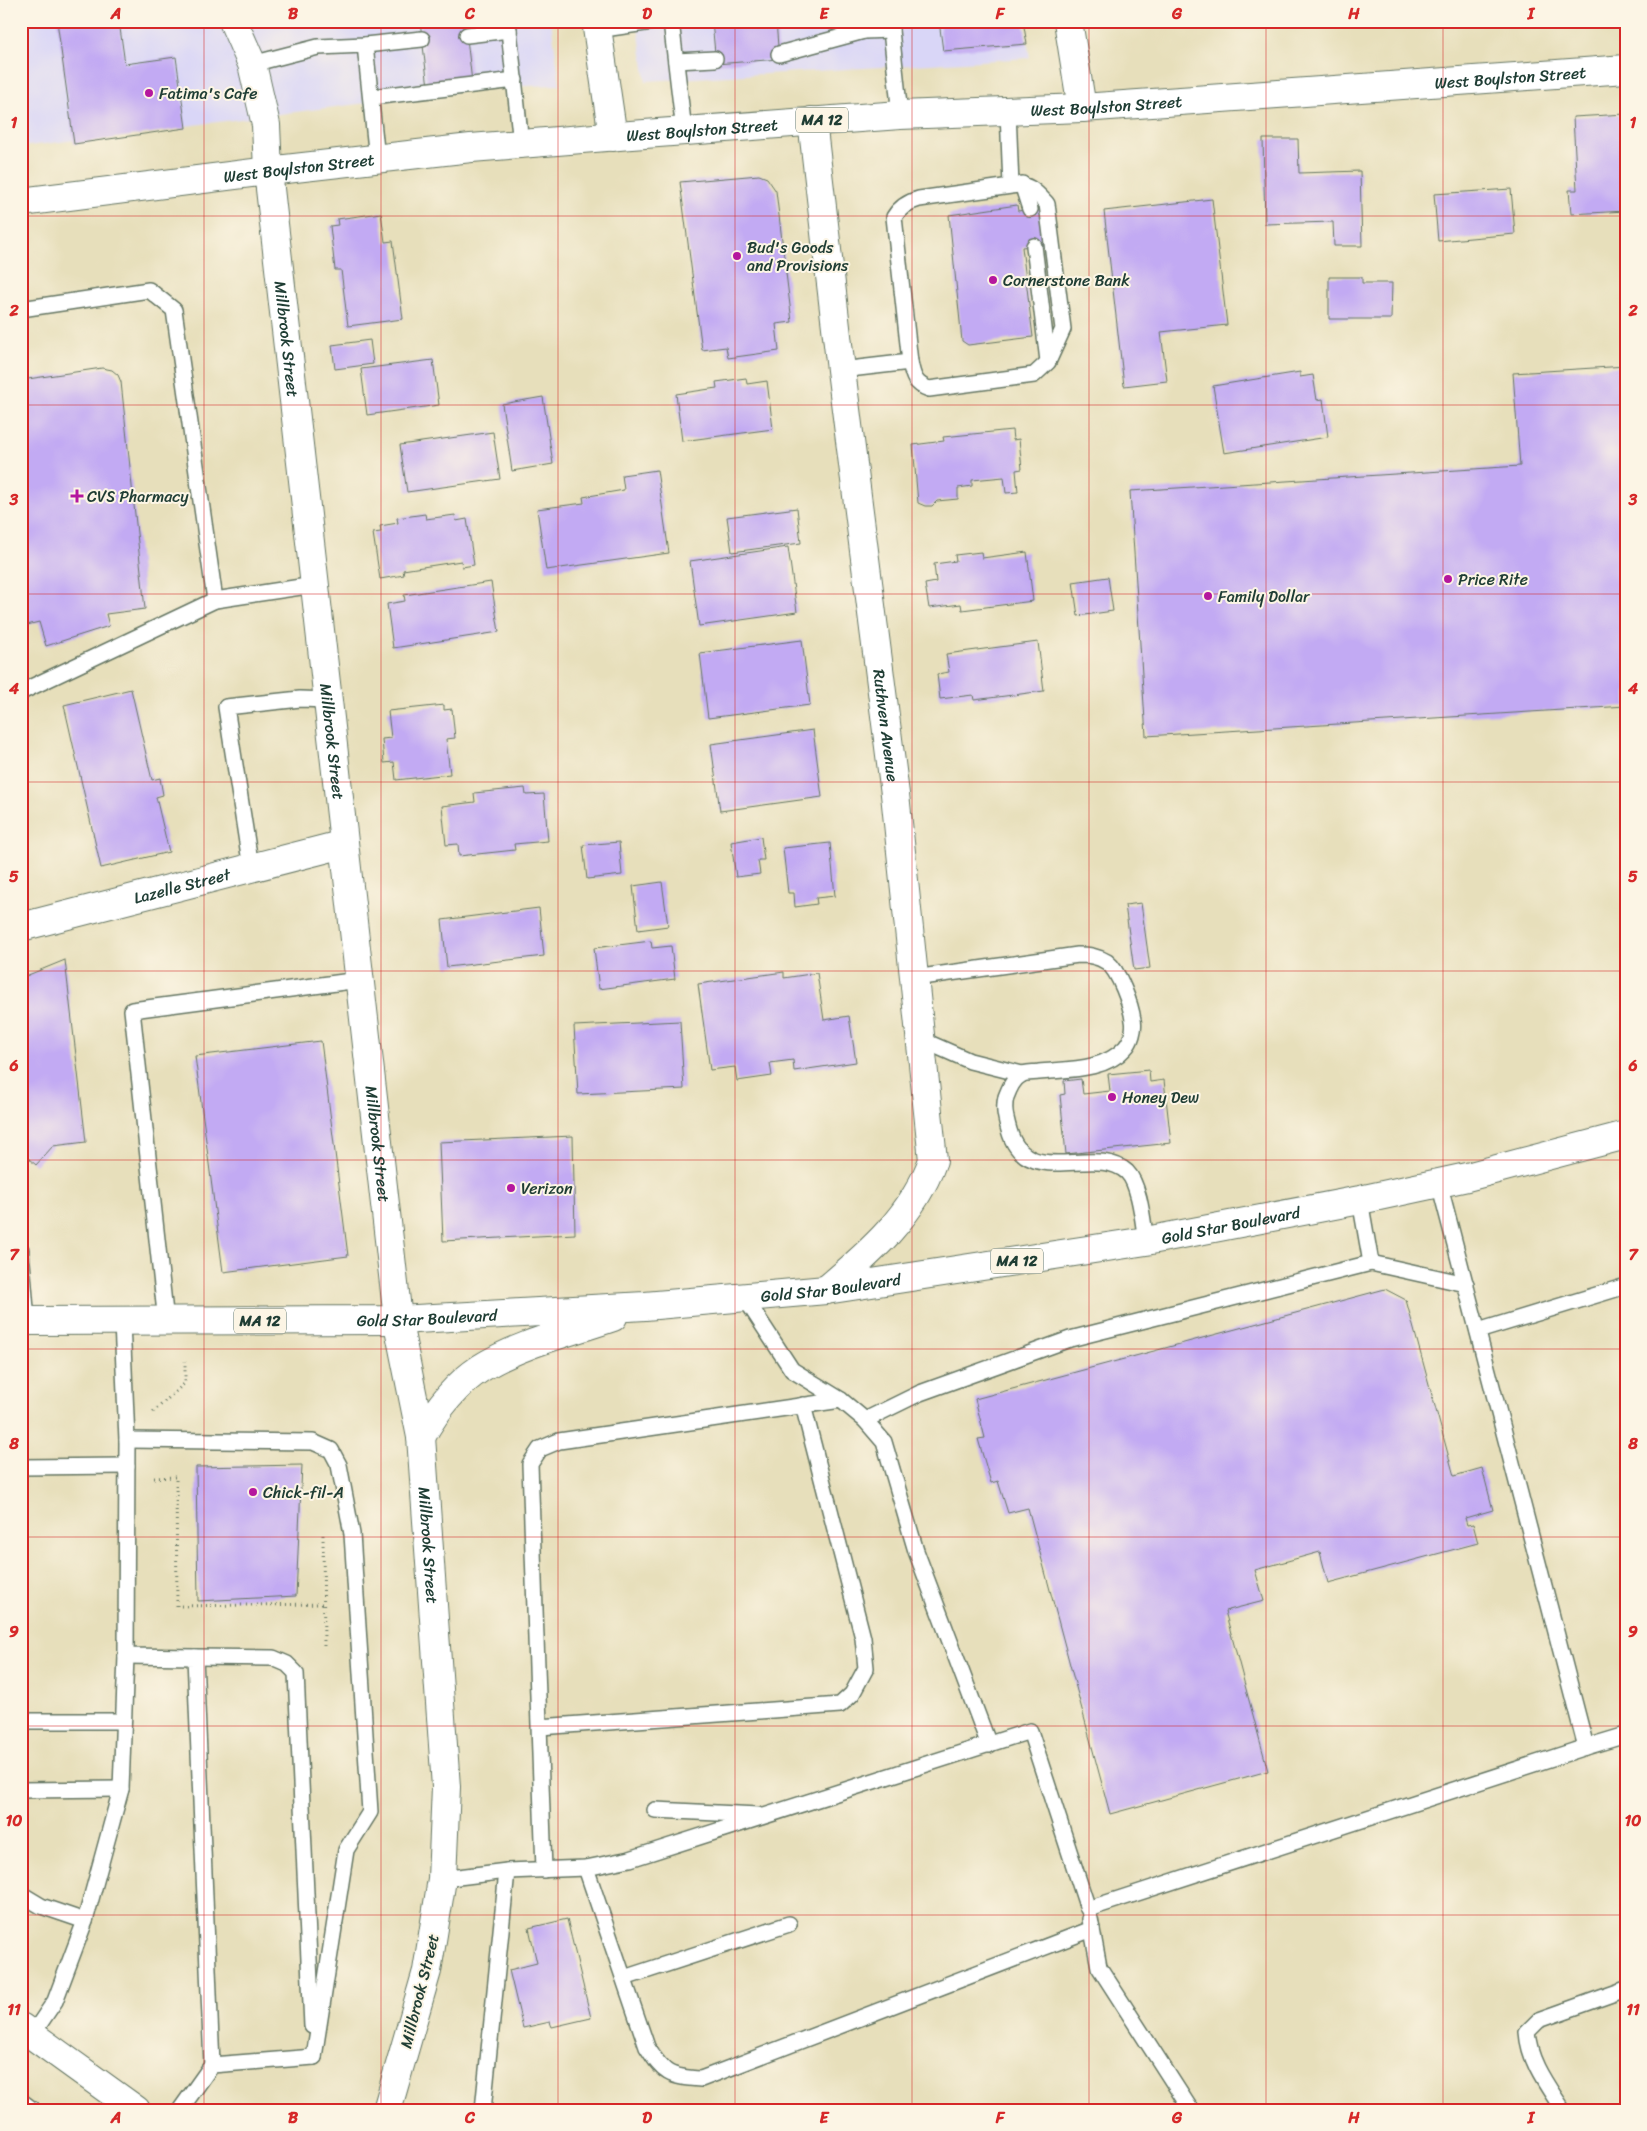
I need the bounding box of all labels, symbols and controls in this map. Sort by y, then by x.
text: A [110,0,121,28]
text: B [288,0,299,28]
text: C [464,0,476,28]
text: D [642,0,652,28]
text: E [820,0,830,28]
text: F [995,0,1006,28]
text: G [1171,0,1183,28]
text: H [1347,0,1360,28]
text: I [1527,0,1536,28]
street label: West Boylston Street [1433,58,1587,98]
place label: Fatima's Cafe [159,79,258,108]
marker: Fatima's Cafe [143,87,155,99]
street label: West Boylston Street [1030,87,1183,125]
text: 1 [11,108,18,137]
road number: MA 12 [796,108,848,132]
text: 1 [1630,108,1637,137]
street label: West Boylston Street [625,110,779,150]
street label: West Boylston Street [222,145,376,191]
place label: Bud's Goods and Provisions [747,233,849,280]
marker: Bud's Goods and Provisions [731,250,743,262]
place label: Cornerstone Bank [1003,266,1130,295]
marker: Cornerstone Bank [987,274,999,286]
street label: Millbrook Street [266,279,308,399]
text: 2 [8,296,19,325]
text: 2 [1627,296,1638,325]
place label: CVS Pharmacy [87,482,189,511]
text: 3 [9,485,19,514]
text: 3 [1628,485,1638,514]
marker: CVS Pharmacy [71,490,83,502]
place label: Price Rite [1458,565,1528,594]
marker: Price Rite [1442,573,1454,585]
place label: Family Dollar [1218,582,1311,611]
marker: Family Dollar [1202,590,1214,602]
street label: Ruthven Avenue [864,667,907,784]
text: 4 [8,674,19,703]
text: 4 [1627,674,1638,703]
street label: Millbrook Street [311,682,353,801]
street label: Lazelle Street [130,860,234,913]
text: 5 [9,862,19,891]
text: 5 [1628,862,1638,891]
text: 6 [8,1051,19,1080]
text: 6 [1627,1051,1638,1080]
place label: Honey Dew [1122,1083,1199,1112]
street label: Millbrook Street [357,1084,399,1204]
marker: Honey Dew [1106,1091,1118,1103]
place label: Verizon [521,1174,573,1203]
marker: Verizon [505,1182,517,1194]
street label: Gold Star Boulevard [1159,1198,1304,1253]
text: 7 [9,1240,20,1269]
text: 7 [1628,1240,1639,1269]
road number: MA 12 [991,1248,1043,1274]
street label: Gold Star Boulevard [760,1265,904,1311]
street label: Gold Star Boulevard [357,1300,500,1335]
road number: MA 12 [234,1308,286,1334]
text: 8 [8,1429,19,1458]
text: 8 [1627,1429,1638,1458]
place label: Chick-fil-A [263,1478,344,1507]
marker: Chick-fil-A [247,1486,259,1498]
street label: Millbrook Street [410,1486,447,1605]
text: 9 [9,1617,19,1646]
text: 9 [1628,1617,1638,1646]
text: 10 [6,1806,22,1835]
text: 10 [1625,1806,1641,1835]
street label: Millbrook Street [391,1931,448,2051]
text: 11 [7,1995,21,2024]
text: 11 [1626,1995,1640,2024]
text: A [110,2103,121,2131]
text: B [288,2103,299,2131]
text: C [464,2103,476,2131]
text: D [642,2103,652,2131]
text: E [820,2103,830,2131]
text: F [995,2103,1006,2131]
text: G [1171,2103,1183,2131]
text: H [1347,2103,1360,2131]
text: I [1527,2103,1536,2131]

